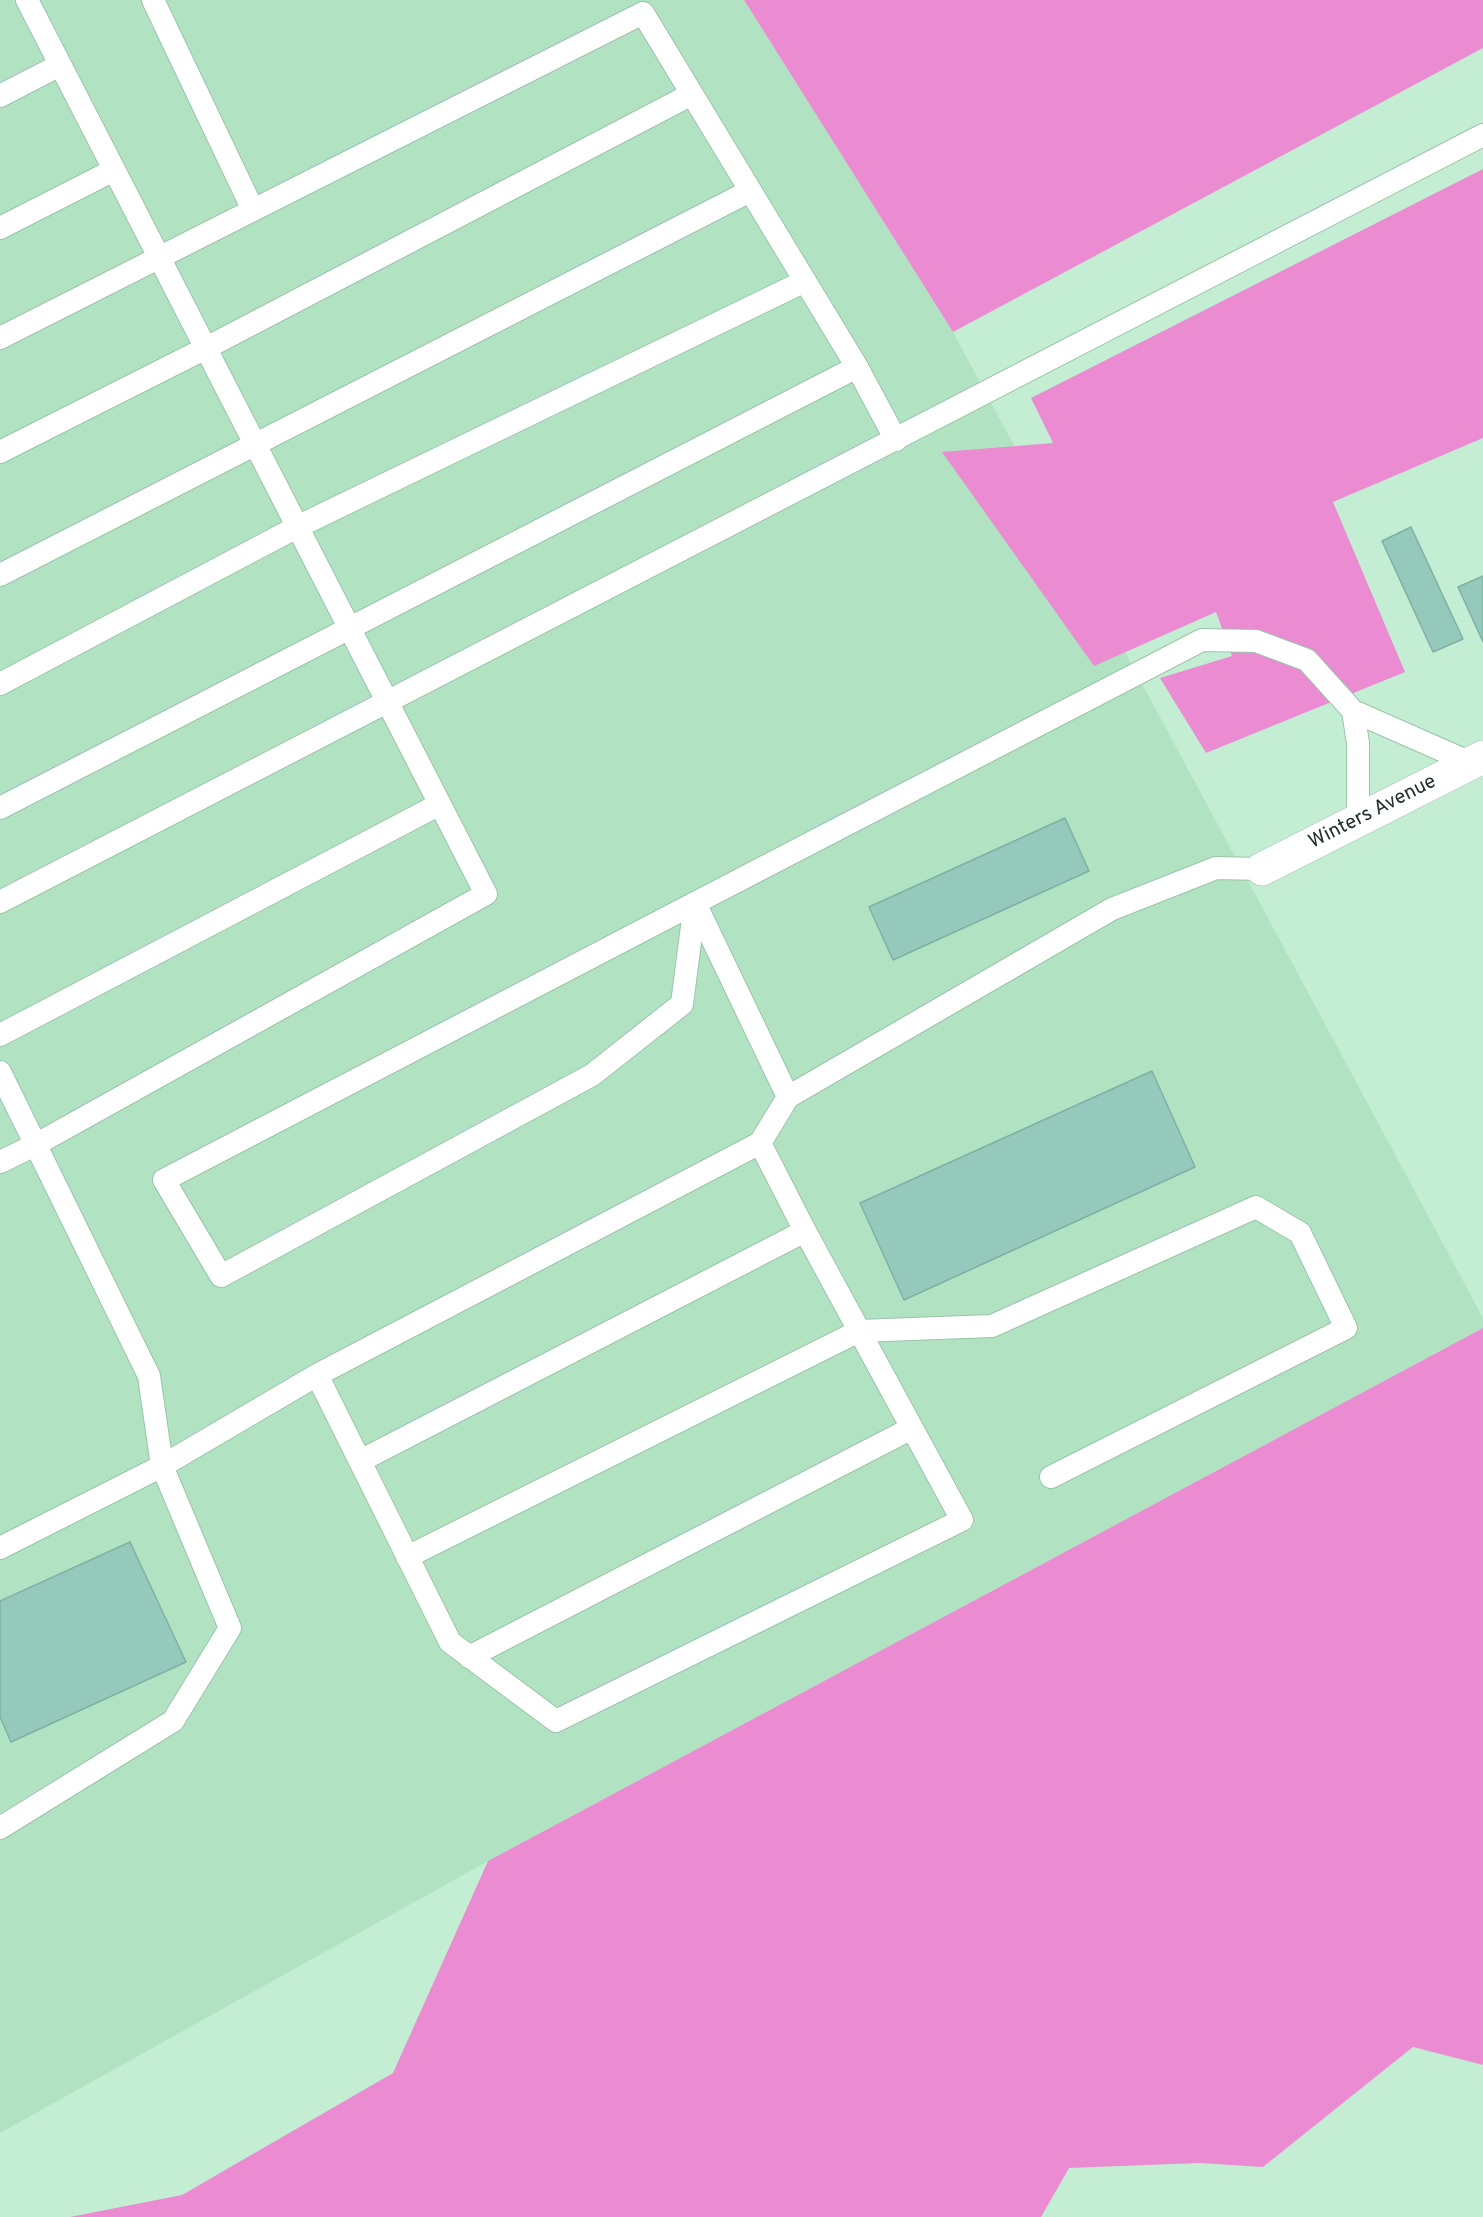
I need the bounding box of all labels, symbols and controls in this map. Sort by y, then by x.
street label: Winters Avenue [1305,771,1441,855]

